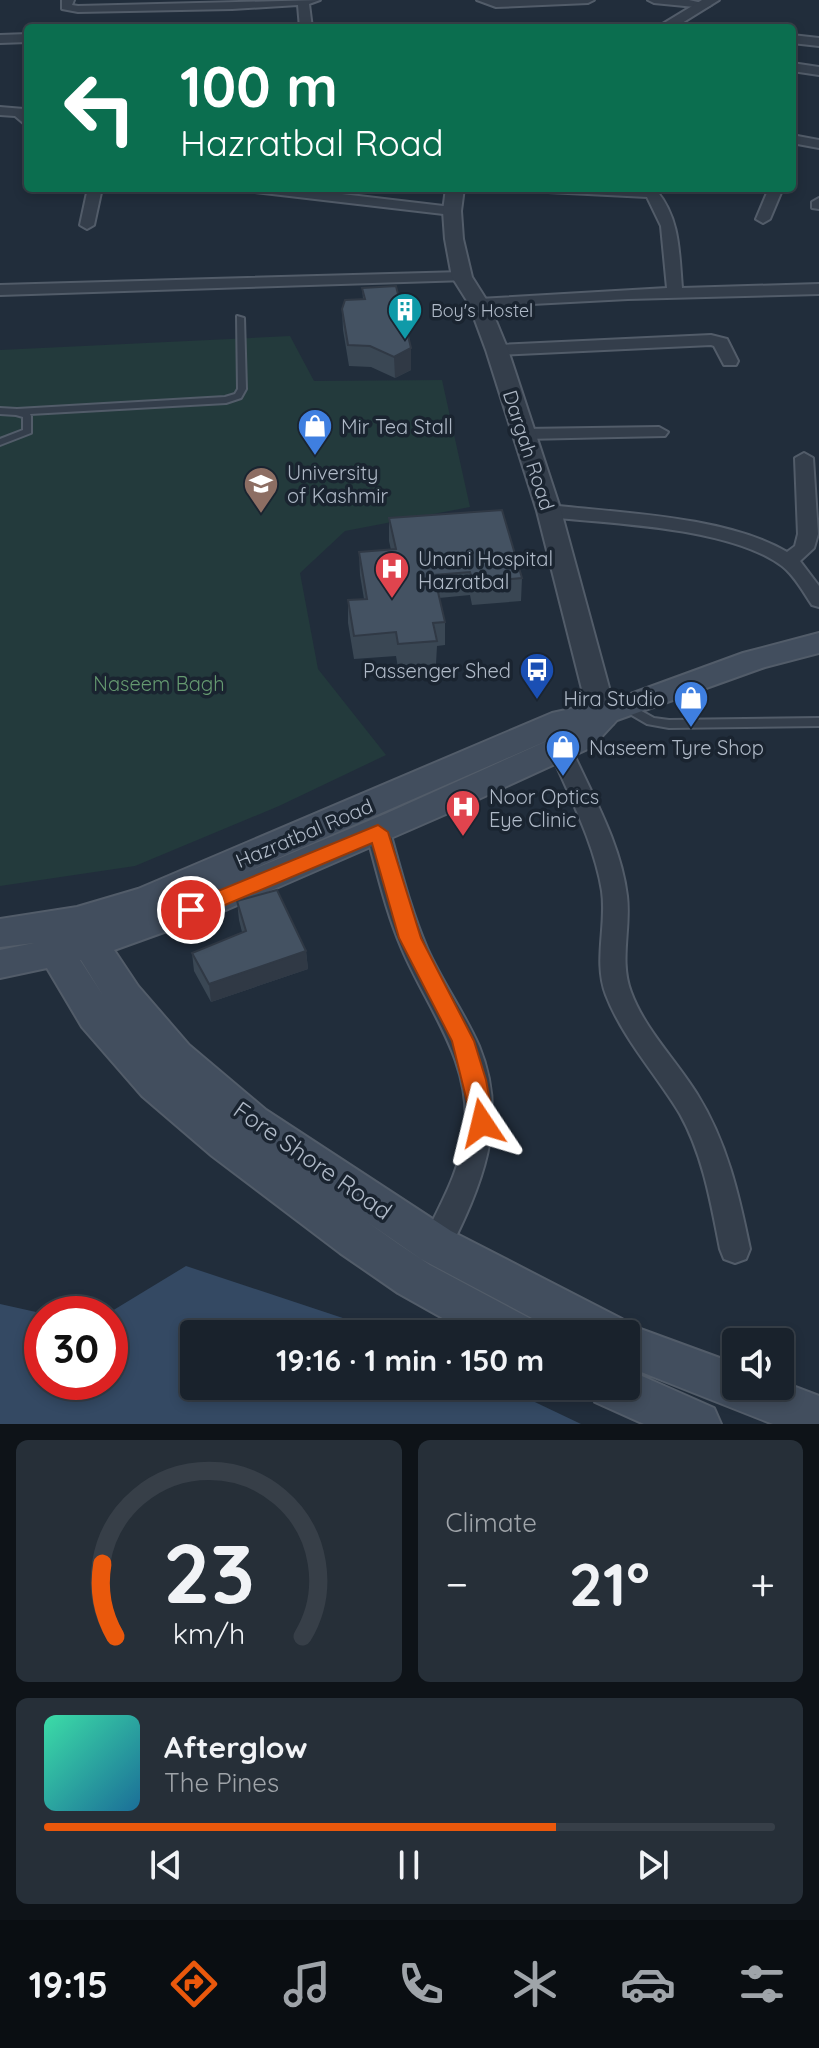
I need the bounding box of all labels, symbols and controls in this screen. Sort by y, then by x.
text: 100 m [180,51,338,121]
icon: left [48,56,152,160]
text: Hazratbal Road [180,120,443,165]
building icon: Boy's Hostel [386,291,424,341]
place label: Boy's Hostel [431,299,533,322]
street label: Dargah Road [498,387,560,513]
shop icon: Mir Tea Stall [296,407,334,457]
place label: Mir Tea Stall [341,414,453,439]
place label: University of Kashmir [287,460,389,508]
school or university icon: University of Kashmir [242,465,280,515]
place label: Unani Hospital Hazratbal [418,546,553,594]
hospital icon: Unani Hospital Hazratbal [373,550,411,600]
bus stop icon: Passenger Shed [518,651,556,701]
place label: Passenger Shed [363,658,511,683]
park label: Naseem Bagh [93,671,225,696]
shop icon: Hira Studio [672,679,710,729]
place label: Hira Studio [563,686,665,711]
shop icon: Naseem Tyre Shop [544,728,582,778]
place label: Naseem Tyre Shop [589,735,764,760]
place label: Noor Optics Eye Clinic [489,784,599,832]
hospital icon: Noor Optics Eye Clinic [444,788,482,838]
street label: Hazratbal Road [232,793,376,873]
pin [157,876,225,944]
icon: arrive [169,888,213,932]
position arrow [440,1081,524,1165]
street label: Fore Shore Road [228,1094,398,1226]
speed limit sign: 30 [24,1296,128,1400]
map controls [722,1328,794,1400]
button: sound [722,1328,794,1400]
text: 19:16 · 1 min · 150 m [276,1341,544,1379]
text: Climate [446,1506,537,1539]
text: 23 [163,1520,255,1624]
text: 21° [569,1546,650,1621]
text: − [446,1556,468,1611]
text: + [750,1556,775,1611]
text: km/h [172,1615,245,1651]
text: Afterglow [164,1728,307,1766]
text: The Pines [164,1766,279,1799]
icon: previous [144,1843,188,1887]
icon: pause [387,1843,431,1887]
icon: next [631,1843,675,1887]
icon: directions [166,1956,222,2012]
icon: music [279,1956,335,2012]
icon: phone [393,1956,449,2012]
icon: climate [507,1956,563,2012]
icon: car [620,1956,676,2012]
icon: filters [734,1956,790,2012]
text: 19:15 [29,1962,108,2007]

